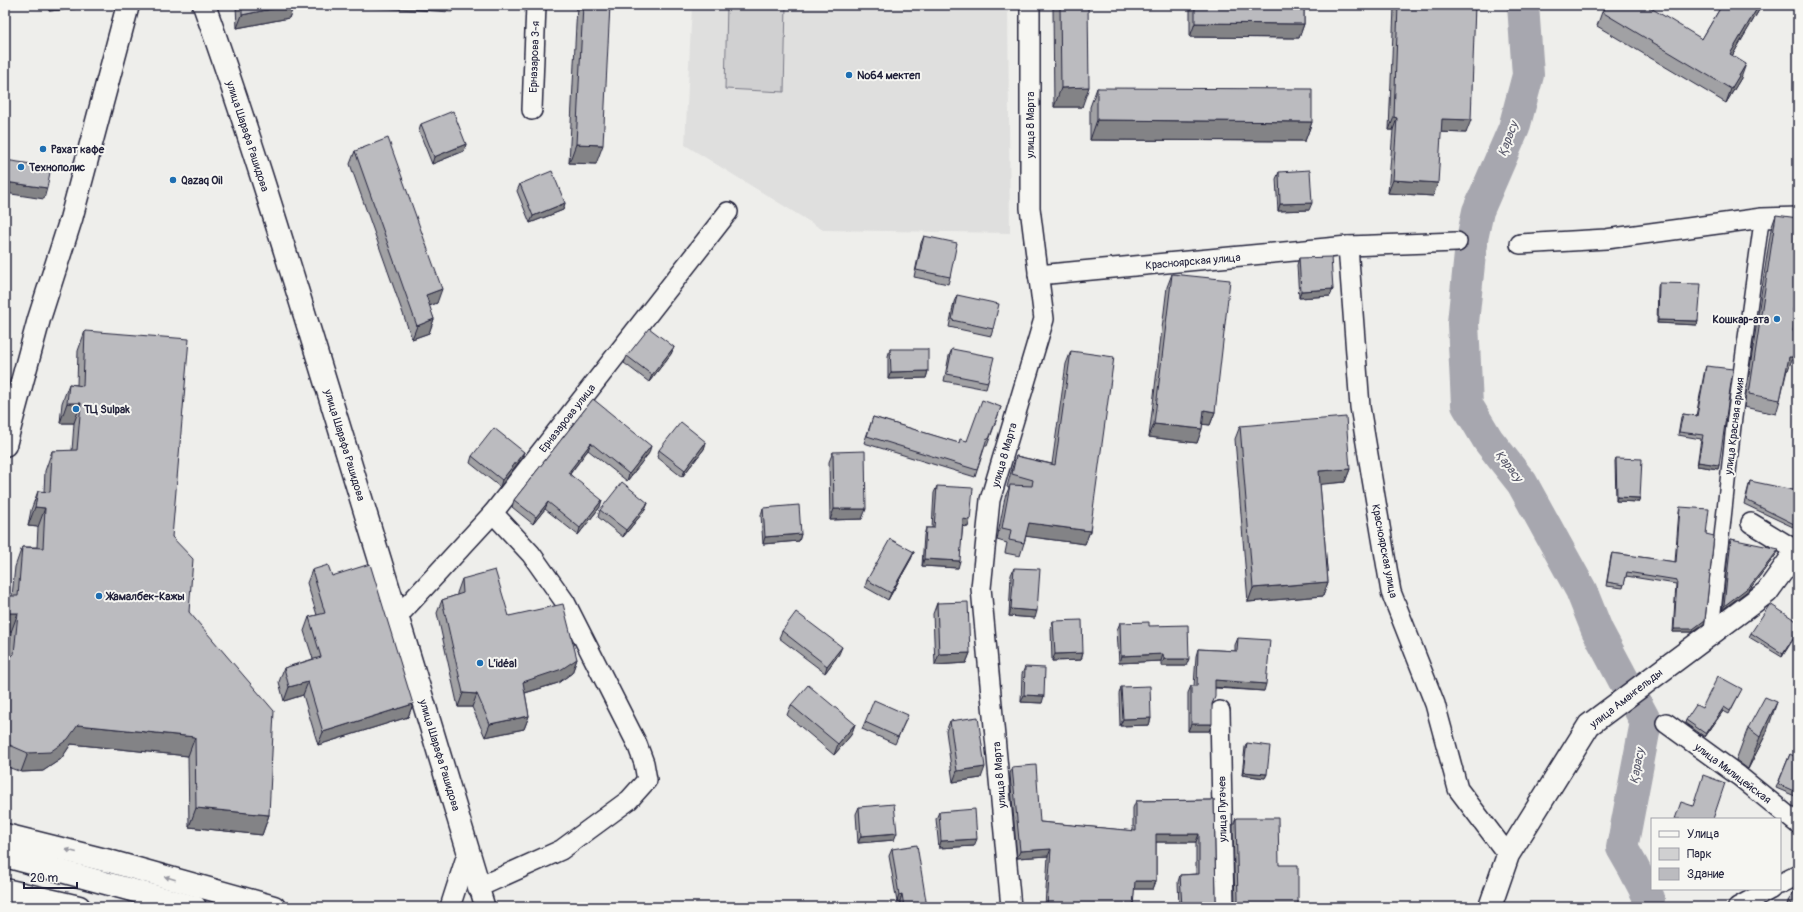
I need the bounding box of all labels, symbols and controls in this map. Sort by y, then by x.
street label: Ерназарова 3-я [527,21,542,93]
place label: №64 мектеп [857,69,921,82]
marker: №64 мектеп [844,70,854,80]
street label: улица Шарафа Рашидова [223,78,272,193]
street label: улица 8 Марта [1024,92,1037,159]
water label: Қарасу [1495,118,1523,158]
place label: Рахат кафе [51,143,105,156]
marker: Рахат кафе [38,144,48,154]
place label: Технополис [28,161,86,174]
marker: Технополис [16,162,26,172]
place label: Qazaq Oil [181,174,223,187]
marker: Qazaq Oil [168,175,178,185]
street label: Красноярская улица [1145,251,1241,272]
place label: Кошкар-ата [1713,313,1769,326]
marker: Кошкар-ата [1772,314,1782,324]
street label: улица Красная армия [1722,377,1747,476]
street label: Ерназарова улица [537,381,598,455]
street label: улица Шарафа Рашидова [321,387,368,502]
place label: ТЦ Sulpak [83,403,130,416]
marker: ТЦ Sulpak [71,404,81,414]
street label: улица 8 Марта [989,421,1020,490]
water label: Қарасу [1492,448,1526,487]
street label: Красноярская улица [1369,503,1400,599]
place label: Жамалбек-Кажы [105,590,185,603]
marker: Жамалбек-Кажы [94,591,104,601]
place label: L’idéal [488,657,517,670]
marker: L’idéal [475,658,485,668]
street label: улица Амангельды [1587,666,1665,731]
street label: улица Шарафа Рашидова [416,697,463,812]
street label: улица Милицейская [1691,740,1774,806]
street label: улица 8 Марта [990,741,1009,810]
water label: Қарасу [1627,745,1649,785]
street label: улица Пугачев [1215,776,1230,843]
legend [1651,818,1781,890]
text: Улица [1687,827,1719,842]
text: Парк [1687,847,1712,862]
one-way arrow [65,848,77,854]
scale bar [24,864,77,890]
text: Здание [1687,867,1724,882]
text: 20 m [30,871,59,886]
one-way arrow [164,875,176,881]

